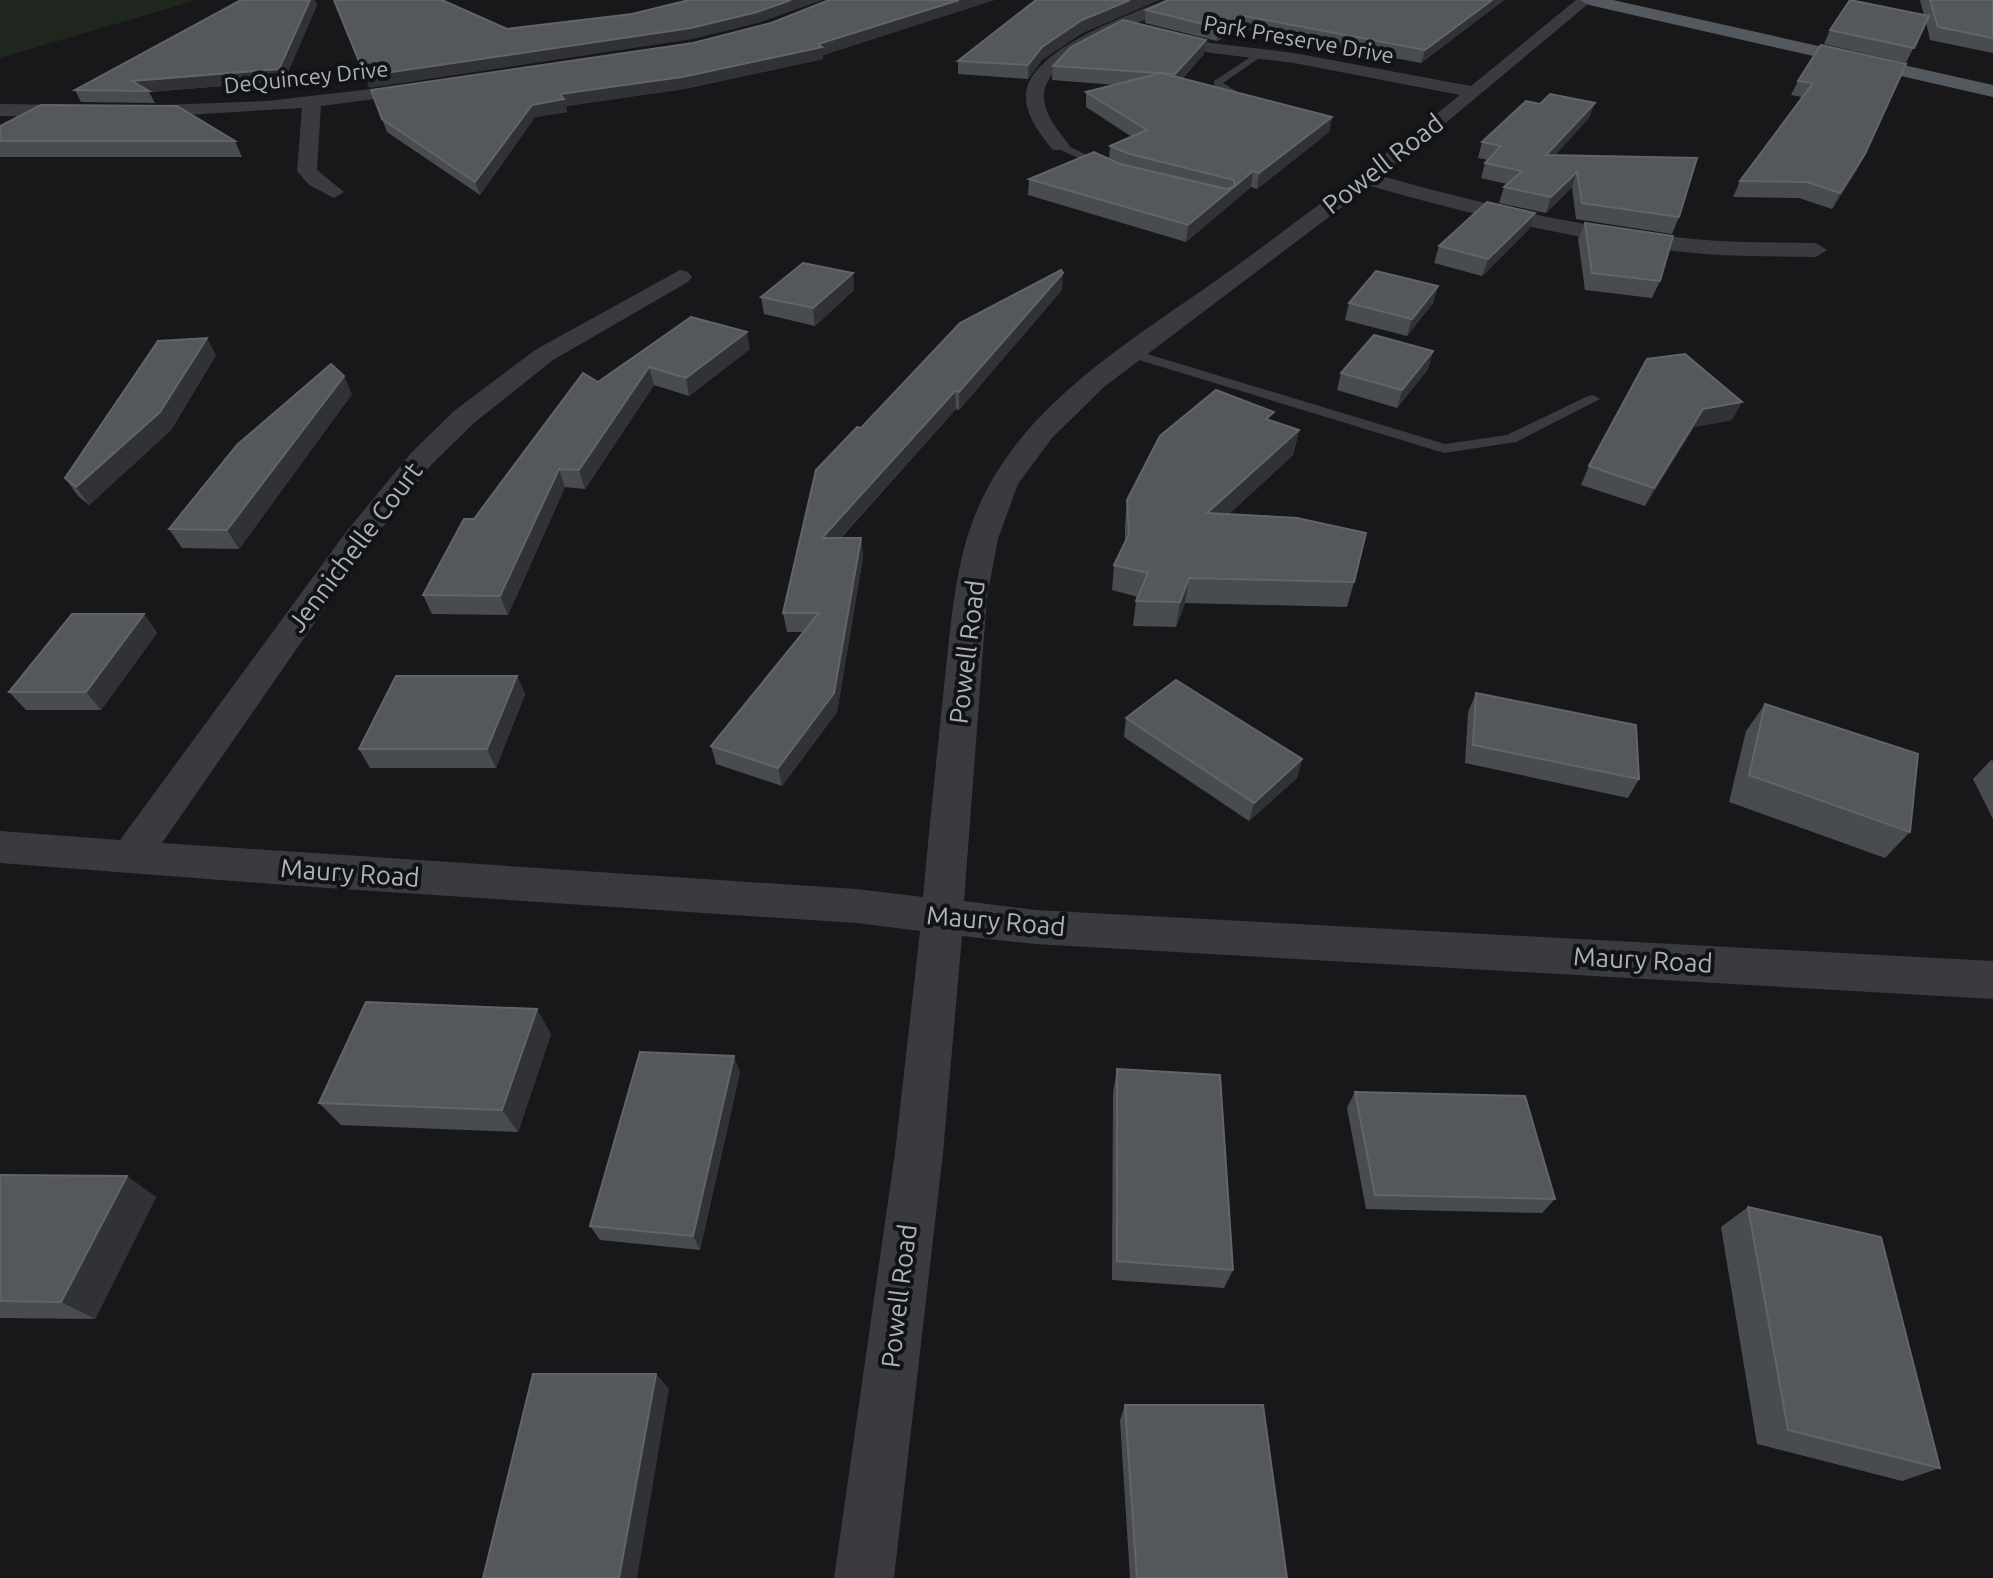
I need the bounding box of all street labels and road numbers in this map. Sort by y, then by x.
street label: Park Preserve Drive [1202,9,1396,68]
street label: DeQuincey Drive [222,55,389,98]
street label: Powell Road [1317,108,1449,220]
street label: Jennichelle Court [282,456,428,637]
street label: Powell Road [943,578,990,725]
street label: Maury Road [279,853,421,892]
street label: Maury Road [925,900,1067,941]
street label: Maury Road [1573,941,1714,978]
street label: Powell Road [875,1222,922,1369]

